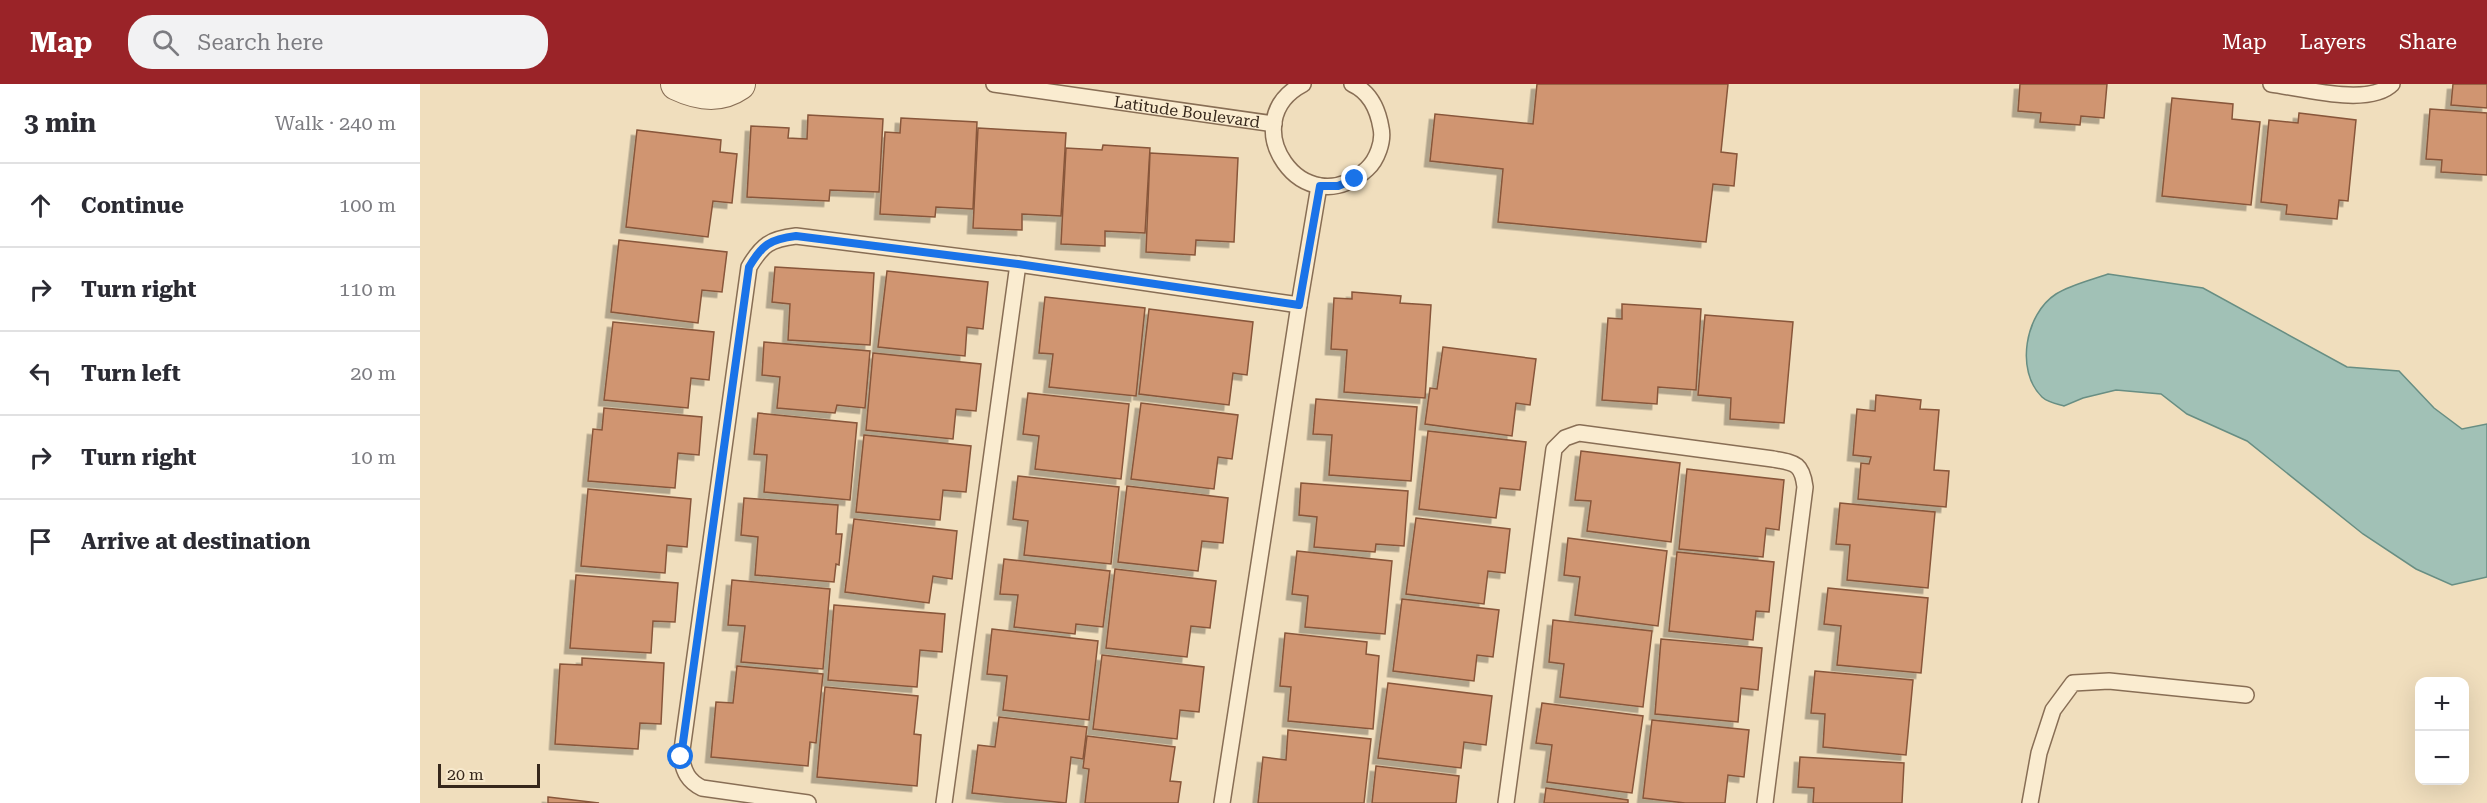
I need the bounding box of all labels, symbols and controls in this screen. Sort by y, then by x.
search box [128,15,548,69]
text: Map [30,26,92,59]
icon: search [149,26,182,59]
text: Search here [197,30,323,55]
text: Map [2222,30,2267,54]
text: Layers [2300,30,2366,54]
text: Share [2399,30,2457,54]
street label: Latitude Boulevard [1113,92,1261,131]
text: 3 min [24,108,96,138]
text: Walk · 240 m [275,111,396,135]
route end [1341,165,1367,191]
icon: ahead [24,189,57,222]
text: Continue [81,193,184,218]
text: 100 m [339,193,396,217]
icon: right [24,273,57,306]
text: Turn right [81,277,196,302]
text: 110 m [339,277,396,301]
icon: left [24,357,57,390]
text: Turn left [81,361,181,386]
text: 20 m [350,361,396,385]
icon: right [24,441,57,474]
text: Turn right [81,445,196,470]
text: 10 m [350,445,396,469]
icon: arrive [24,525,57,558]
text: Arrive at destination [81,529,310,554]
map controls [2415,677,2469,785]
button: + [2415,677,2469,731]
button: − [2415,731,2469,785]
route start [667,743,693,769]
scale bar [438,761,540,788]
text: 20 m [447,765,484,784]

